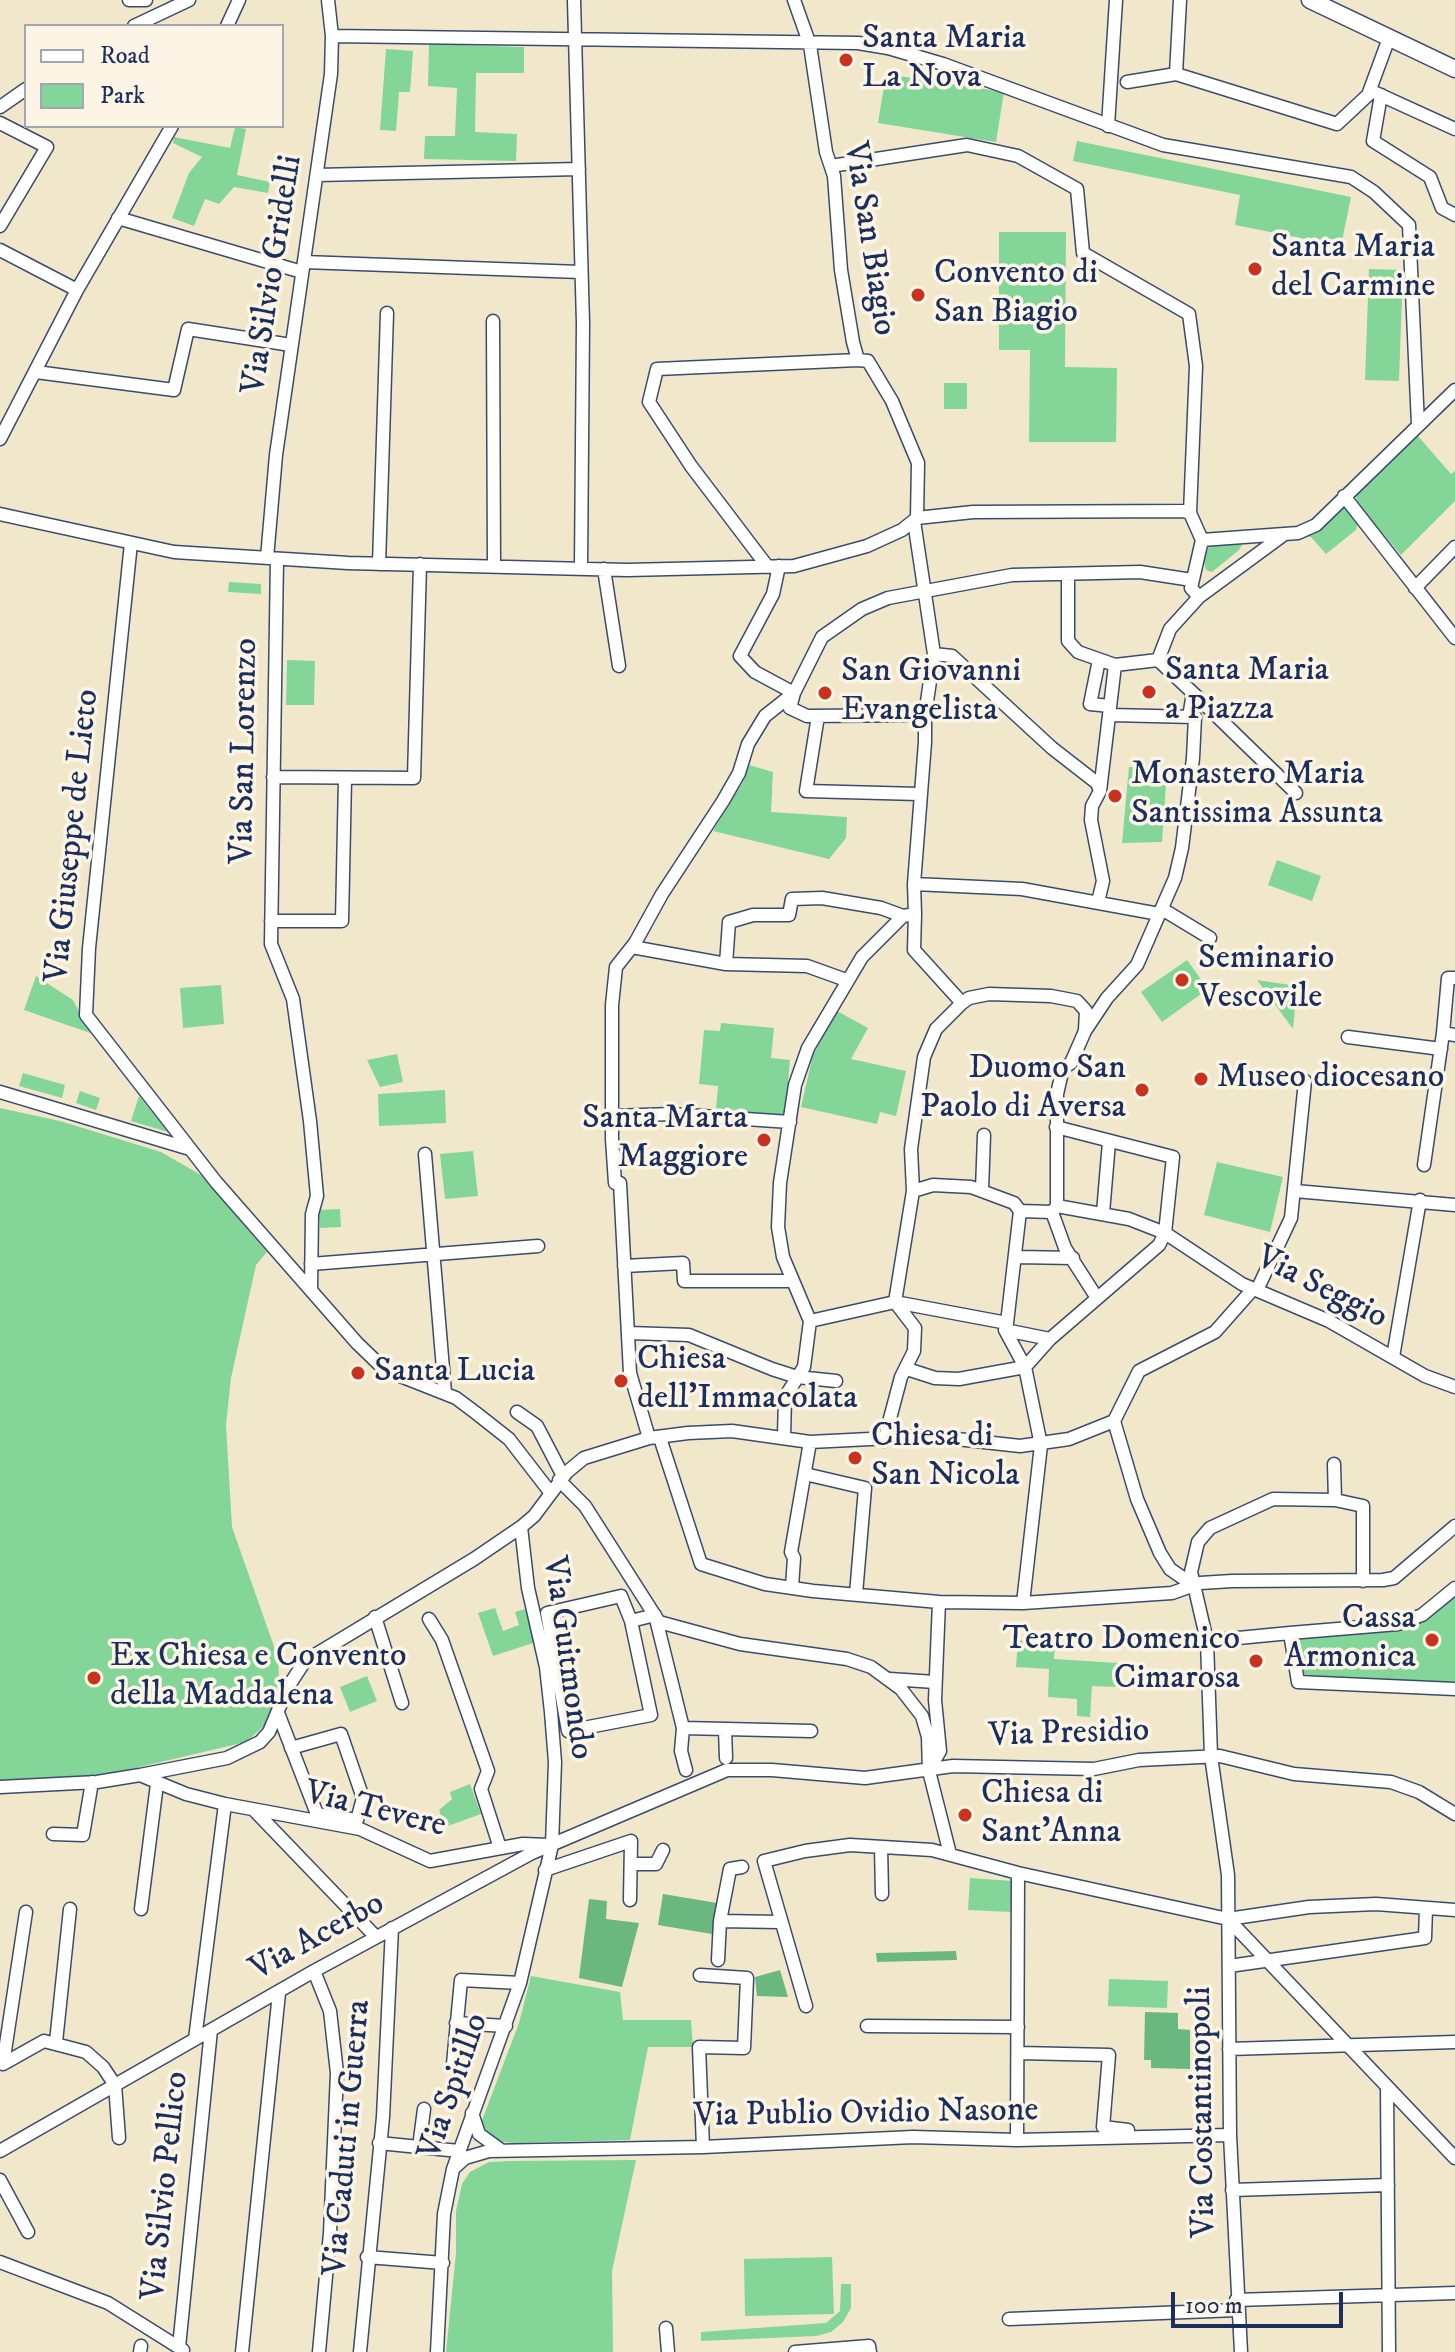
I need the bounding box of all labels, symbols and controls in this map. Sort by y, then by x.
place label: Santa Maria La Nova [862,20,1026,100]
legend [24,24,284,128]
text: Road [100,41,150,71]
marker: Santa Maria La Nova [837,51,855,69]
text: Park [100,81,145,111]
street label: Via San Biagio [833,139,903,339]
street label: Via Silvio Gridelli [235,153,313,397]
place label: Santa Maria del Carmine [1271,229,1435,308]
place label: Convento di San Biagio [934,255,1098,334]
marker: Santa Maria del Carmine [1246,260,1264,278]
marker: Convento di San Biagio [909,286,927,304]
street label: Via San Lorenzo [224,638,268,864]
place label: Santa Maria a Piazza [1165,652,1329,732]
place label: San Giovanni Evangelista [841,653,1021,732]
marker: Santa Maria a Piazza [1140,683,1158,701]
marker: San Giovanni Evangelista [816,684,834,702]
street label: Via Giuseppe de Lieto [38,687,110,985]
place label: Monastero Maria Santissima Assunta [1131,756,1383,836]
marker: Monastero Maria Santissima Assunta [1106,787,1124,805]
place label: Seminario Vescovile [1198,940,1334,1020]
marker: Seminario Vescovile [1173,971,1191,989]
place label: Duomo San Paolo di Aversa [920,1050,1126,1130]
place label: Museo diocesano [1217,1059,1444,1099]
marker: Museo diocesano [1192,1070,1210,1088]
marker: Duomo San Paolo di Aversa [1133,1081,1151,1099]
place label: Santa Marta Maggiore [582,1100,748,1180]
marker: Santa Marta Maggiore [755,1131,773,1149]
street label: Via Seggio [1248,1239,1394,1339]
place label: Chiesa dell'Immacolata [637,1341,858,1420]
place label: Santa Lucia [374,1353,535,1393]
marker: Santa Lucia [349,1364,367,1382]
marker: Chiesa dell'Immacolata [612,1372,630,1390]
place label: Chiesa di San Nicola [871,1418,1020,1498]
marker: Chiesa di San Nicola [846,1449,864,1467]
street label: Via Guitmondo [532,1554,600,1762]
place label: Cassa Armonica [1284,1600,1416,1680]
place label: Teatro Domenico Cimarosa [1003,1621,1240,1700]
marker: Cassa Armonica [1423,1631,1441,1649]
place label: Ex Chiesa e Convento della Maddalena [110,1638,407,1718]
marker: Teatro Domenico Cimarosa [1247,1652,1265,1670]
marker: Ex Chiesa e Convento della Maddalena [85,1669,103,1687]
street label: Via Presidio [988,1712,1150,1758]
street label: Via Tevere [300,1774,450,1848]
place label: Chiesa di Sant'Anna [981,1775,1121,1854]
marker: Chiesa di Sant'Anna [956,1806,974,1824]
street label: Via Acerbo [244,1884,392,1992]
street label: Via Costantinopoli [1181,1986,1227,2238]
street label: Via Caduti in Guerra [317,1998,381,2278]
street label: Via Spitillo [411,2009,499,2165]
street label: Via Silvio Pellico [135,2070,199,2302]
street label: Via Publio Ovidio Nasone [693,2092,1039,2138]
scale bar [1175,2276,1347,2326]
text: 100 m [1185,2291,1243,2321]

